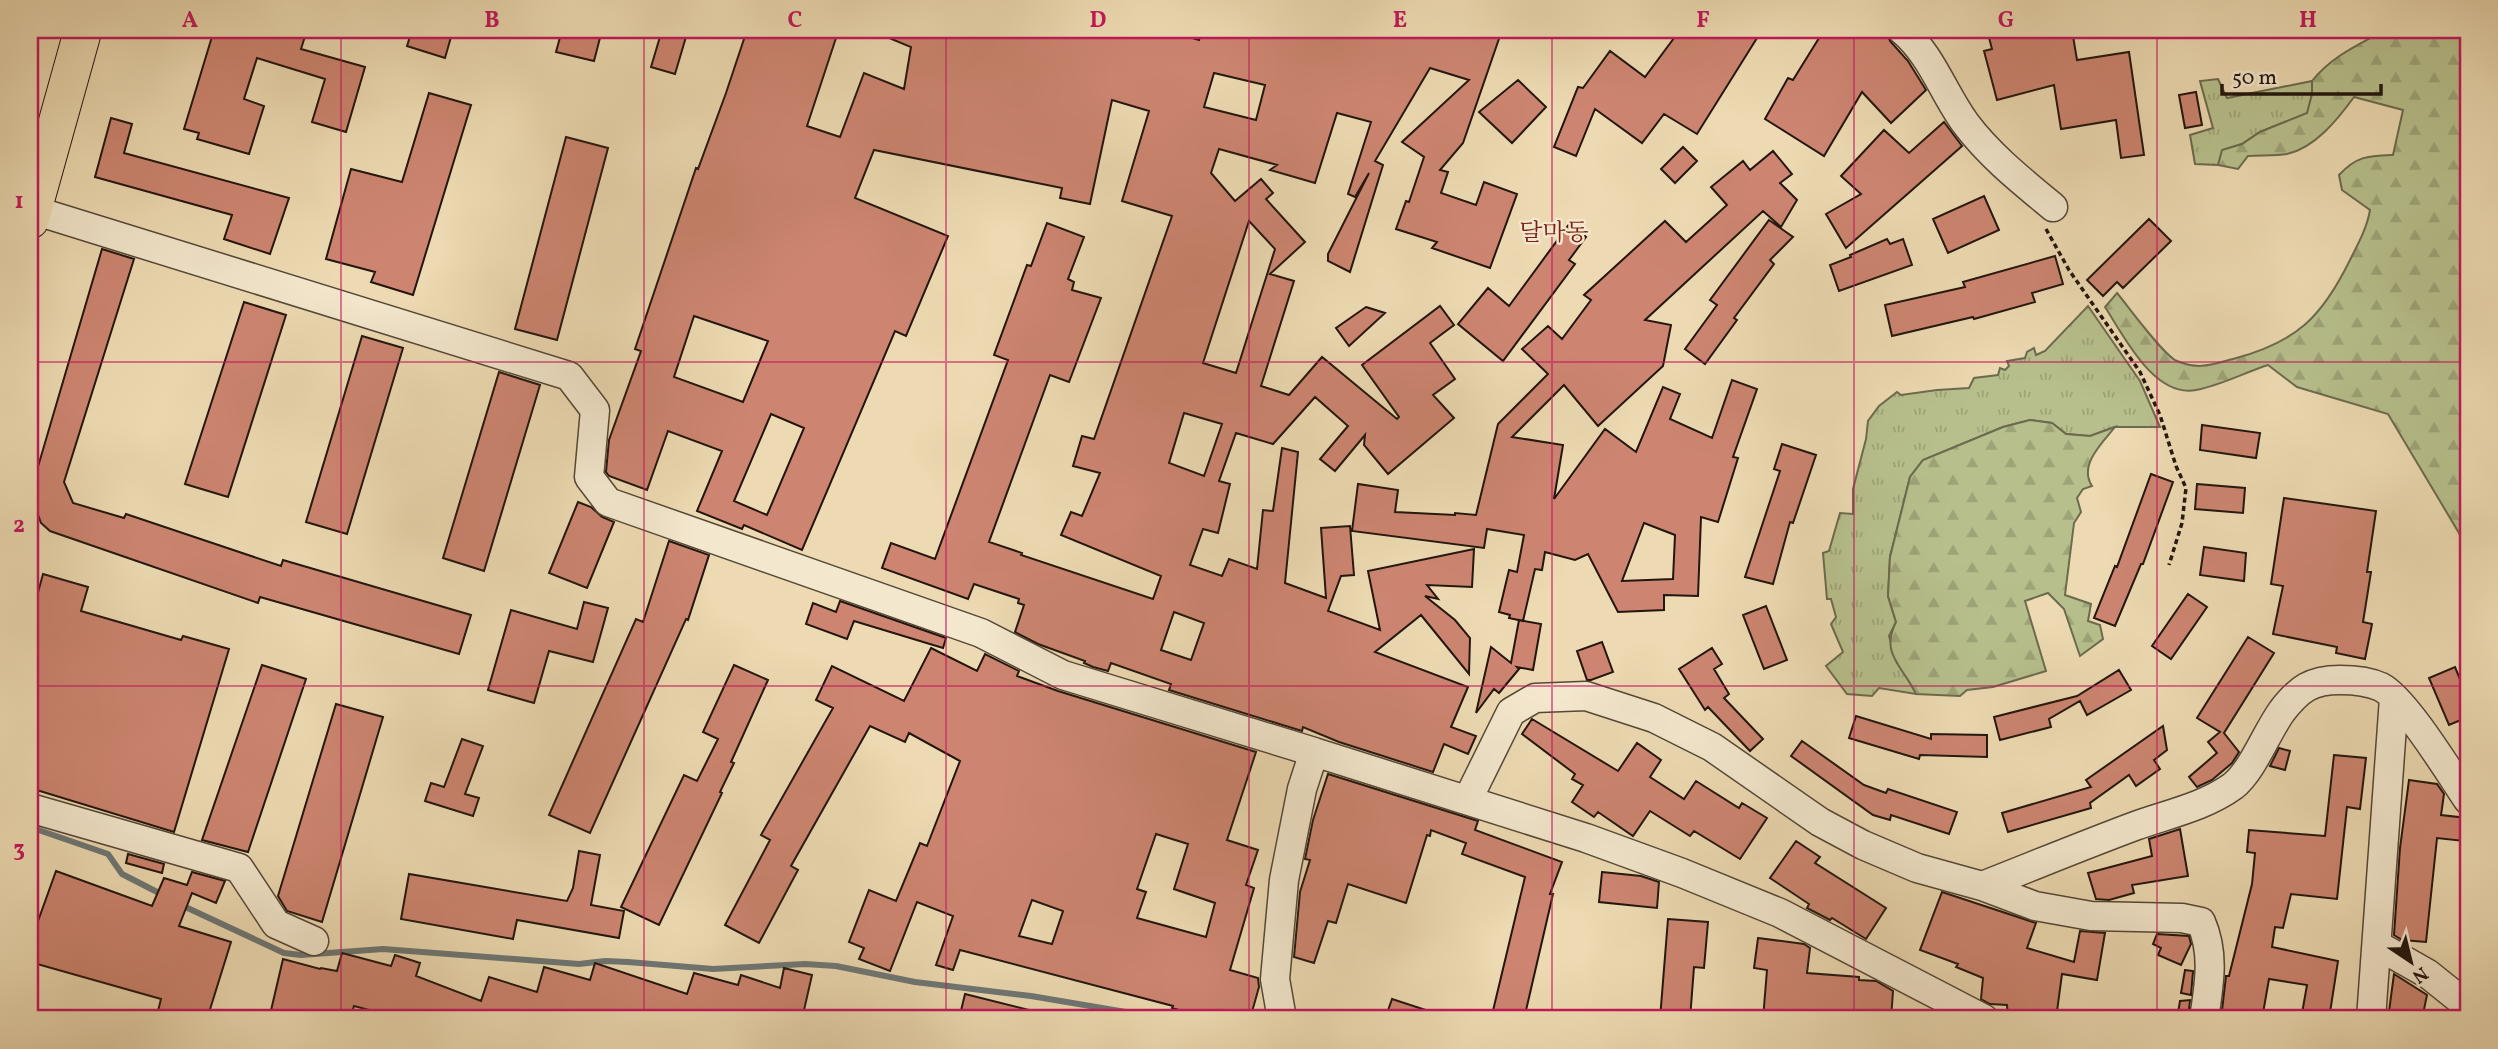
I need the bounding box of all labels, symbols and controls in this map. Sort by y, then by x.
text: A [182,5,198,37]
text: B [484,5,500,37]
text: C [788,5,802,37]
text: D [1090,5,1107,37]
text: E [1393,5,1407,37]
text: F [1696,5,1710,37]
text: G [1998,5,2014,37]
text: H [2299,5,2317,37]
scale bar [2222,52,2381,96]
text: 50 m [2232,64,2277,93]
text: 1 [14,186,24,218]
district label: 달마동 [1519,217,1589,251]
text: 2 [13,510,25,542]
text: 3 [13,834,25,866]
north arrow [2376,926,2446,996]
text: N [2406,960,2433,989]

